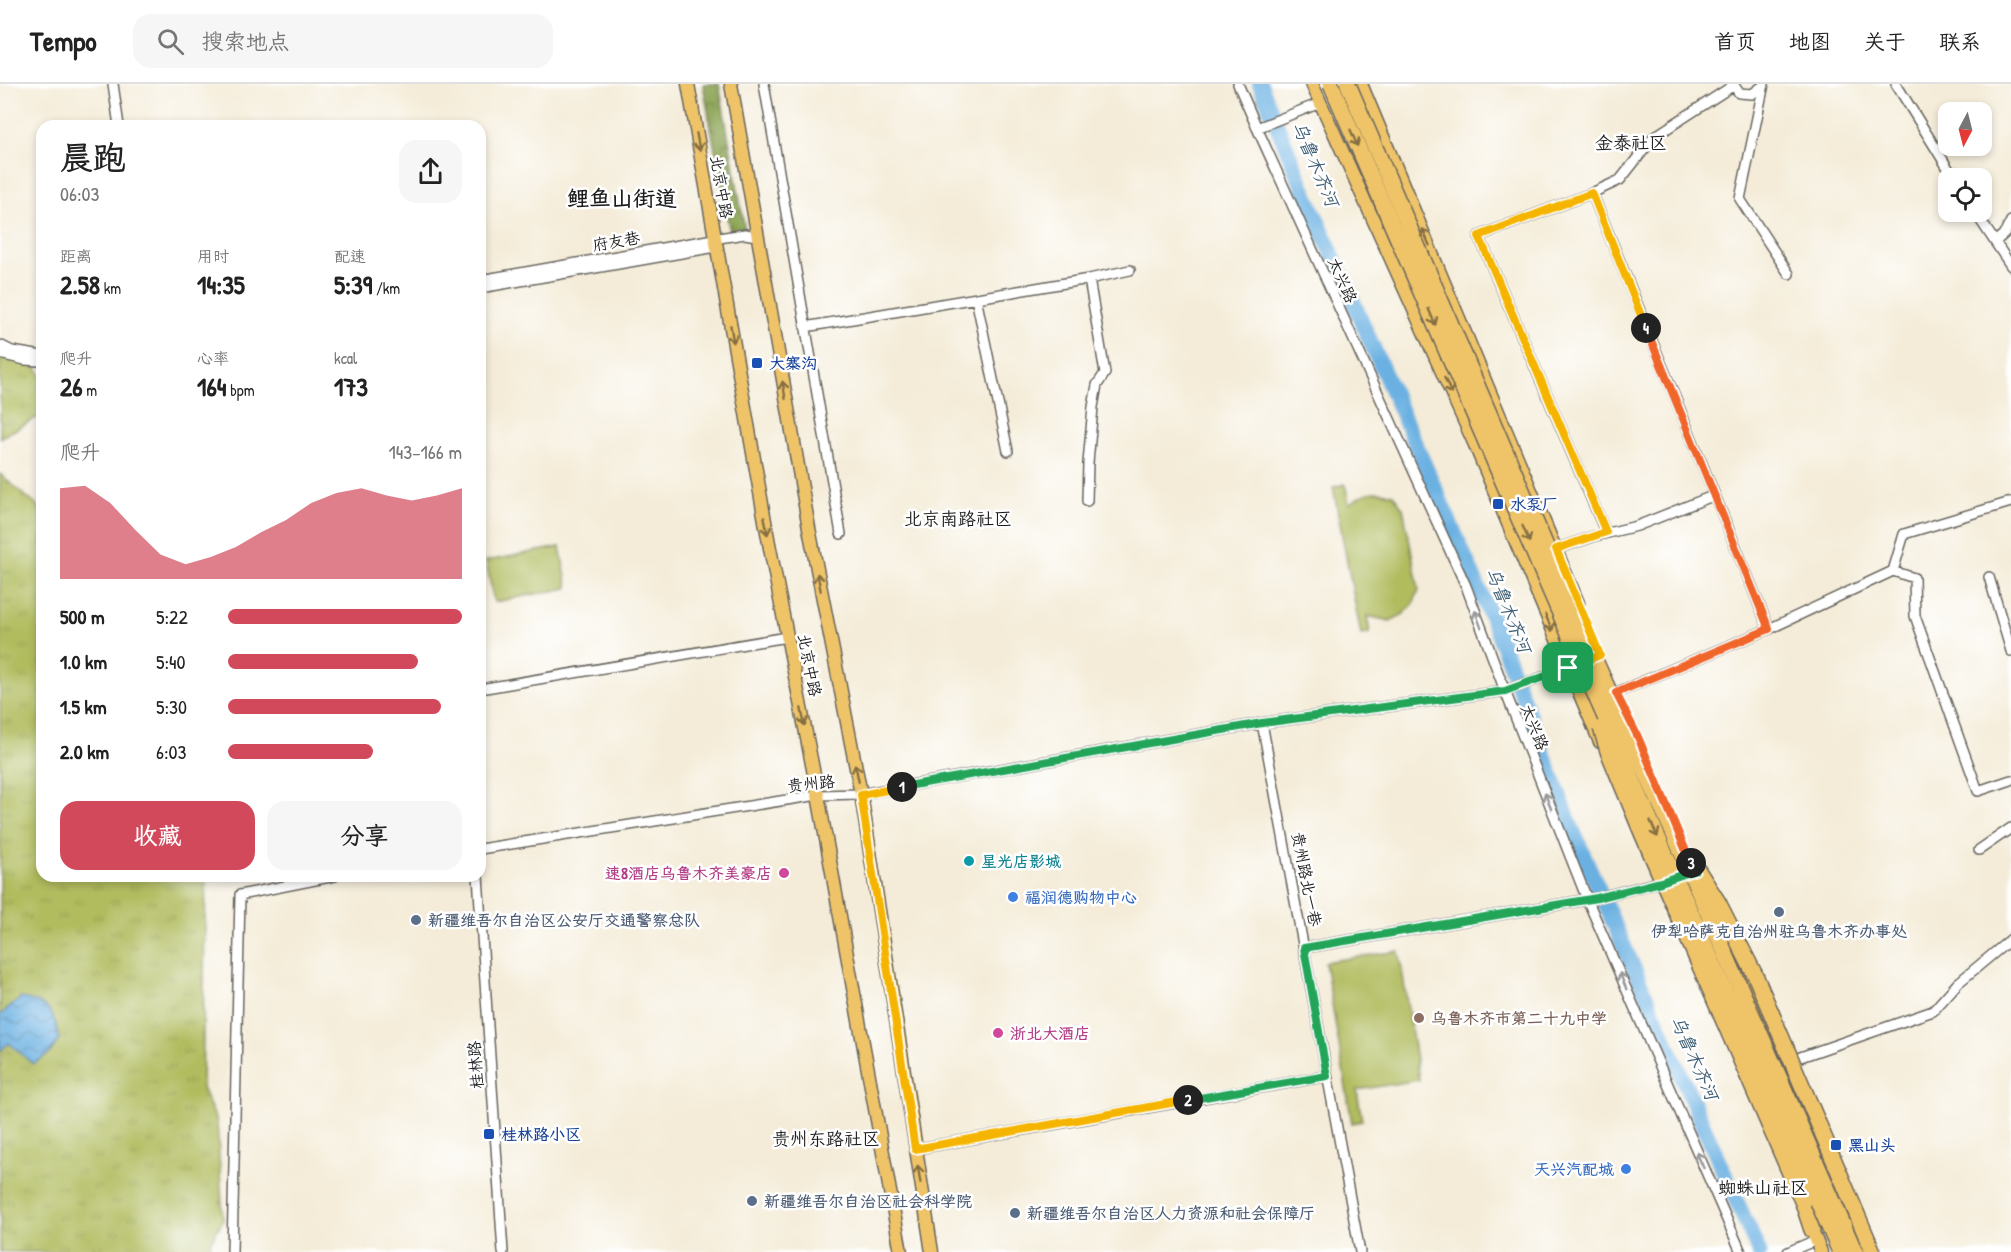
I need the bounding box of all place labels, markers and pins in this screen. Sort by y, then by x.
pin: 4 [1631,313,1661,343]
place label: 大寨沟 [769,352,817,374]
marker: 大寨沟 [750,356,764,370]
place label: 水泵厂 [1510,493,1558,515]
marker: 水泵厂 [1491,497,1505,511]
pin [1542,642,1593,693]
pin: 1 [887,772,917,802]
pin: 3 [1676,848,1706,878]
place label: 星光店影城 [981,850,1061,872]
marker: 星光店影城 [962,854,976,868]
place label: 速8酒店乌鲁木齐美豪店 [605,862,772,884]
marker: 速8酒店乌鲁木齐美豪店 [777,866,791,880]
place label: 福润德购物中心 [1025,886,1137,908]
marker: 福润德购物中心 [1006,890,1020,904]
marker: 伊犁哈萨克自治州驻乌鲁木齐办事处 [1772,905,1786,919]
place label: 新疆维吾尔自治区公安厅交通警察总队 [428,909,700,931]
marker: 新疆维吾尔自治区公安厅交通警察总队 [409,913,423,927]
place label: 伊犁哈萨克自治州驻乌鲁木齐办事处 [1651,920,1908,942]
place label: 乌鲁木齐市第二十九中学 [1431,1007,1607,1029]
marker: 乌鲁木齐市第二十九中学 [1412,1011,1426,1025]
place label: 浙北大酒店 [1010,1022,1090,1044]
marker: 浙北大酒店 [991,1026,1005,1040]
pin: 2 [1173,1085,1203,1115]
place label: 桂林路小区 [501,1123,581,1145]
marker: 桂林路小区 [482,1127,496,1141]
place label: 黑山头 [1848,1134,1896,1156]
marker: 黑山头 [1829,1138,1843,1152]
place label: 天兴汽配城 [1534,1158,1614,1180]
marker: 天兴汽配城 [1619,1162,1633,1176]
place label: 新疆维吾尔自治区社会科学院 [764,1190,972,1212]
marker: 新疆维吾尔自治区社会科学院 [745,1194,759,1208]
place label: 新疆维吾尔自治区人力资源和社会保障厅 [1027,1202,1315,1224]
marker: 新疆维吾尔自治区人力资源和社会保障厅 [1008,1206,1022,1220]

